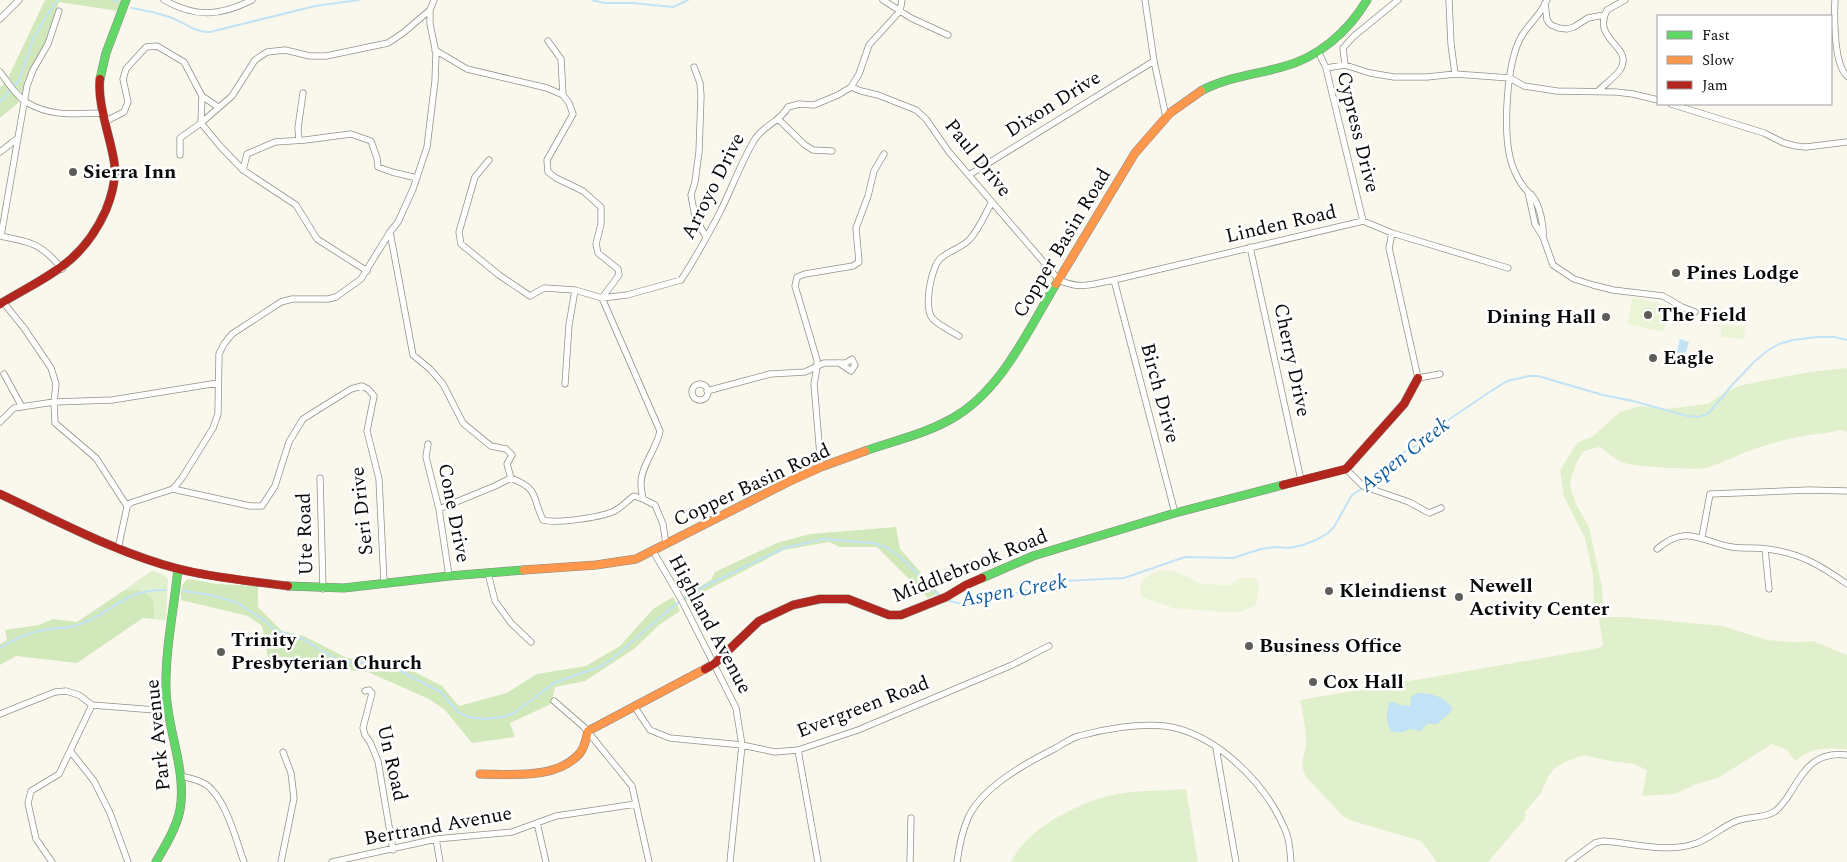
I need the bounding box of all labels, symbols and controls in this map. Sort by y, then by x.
legend [1657,15,1832,105]
text: Fast [1702,24,1730,47]
text: Slow [1702,49,1734,72]
street label: Dixon Drive [999,63,1107,145]
street label: Cypress Drive [1328,68,1388,196]
text: Jam [1702,74,1728,97]
street label: Paul Drive [937,112,1019,204]
street label: Arroyo Drive [673,127,753,245]
place label: Sierra Inn [83,157,176,187]
street label: Copper Basin Road [1005,162,1119,324]
marker: Sierra Inn [67,166,79,178]
street label: Linden Road [1223,197,1339,251]
place label: Pines Lodge [1686,258,1799,288]
marker: Pines Lodge [1670,267,1682,279]
street label: Cherry Drive [1265,300,1319,420]
place label: The Field [1658,300,1747,330]
place label: Dining Hall [1486,302,1596,332]
marker: The Field [1642,309,1654,321]
marker: Dining Hall [1600,311,1612,323]
street label: Birch Drive [1132,340,1188,446]
place label: Eagle [1663,343,1714,373]
marker: Eagle [1647,352,1659,364]
water label: Aspen Creek [1352,409,1457,501]
street label: Copper Basin Road [668,435,836,535]
street label: Cone Drive [430,461,478,565]
street label: Seri Drive [342,465,382,557]
street label: Ute Road [289,492,321,576]
street label: Middlebrook Road [888,521,1052,611]
street label: Highland Avenue [661,549,759,699]
water label: Aspen Creek [957,566,1070,616]
place label: Newell Activity Center [1469,571,1610,624]
place label: Kleindienst [1339,576,1447,606]
marker: Kleindienst [1323,585,1335,597]
marker: Newell Activity Center [1453,591,1465,603]
place label: Trinity Presbyterian Church [231,625,422,678]
place label: Business Office [1259,631,1402,661]
marker: Business Office [1243,640,1255,652]
marker: Trinity Presbyterian Church [215,646,227,658]
place label: Cox Hall [1323,667,1404,697]
street label: Evergreen Road [792,668,934,746]
marker: Cox Hall [1307,676,1319,688]
street label: Park Avenue [137,678,179,792]
street label: Un Road [369,722,415,804]
street label: Bertrand Avenue [362,798,514,854]

